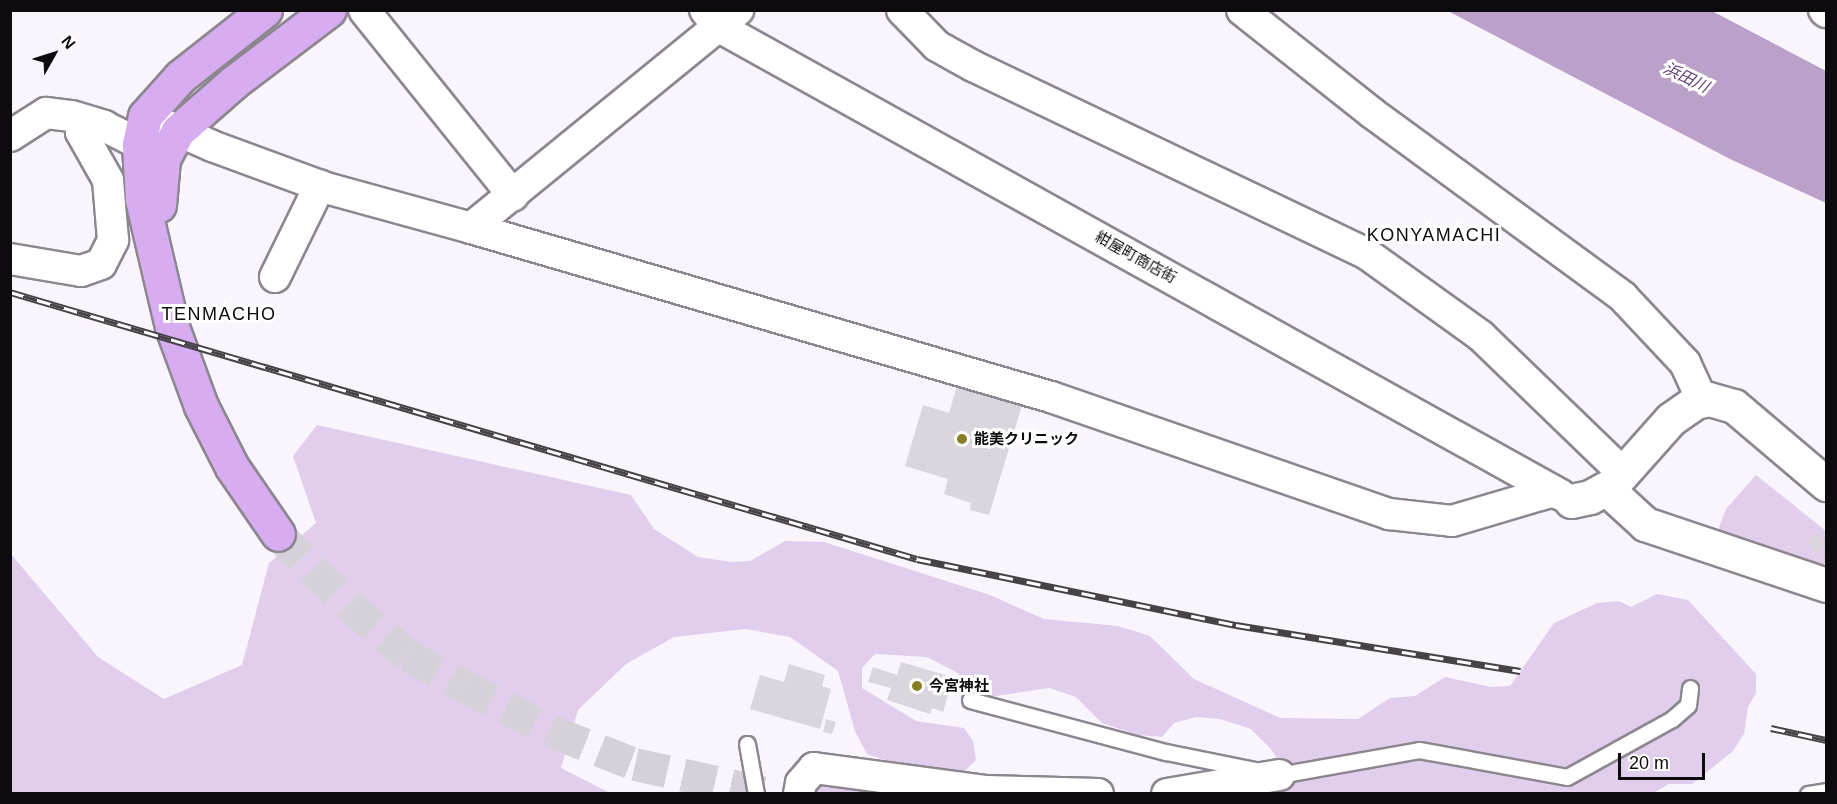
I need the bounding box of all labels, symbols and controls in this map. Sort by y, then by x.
north arrow [24,24,84,84]
text: N [58,33,79,52]
water label: 浜田川 [1660,59,1712,97]
district label: KONYAMACHI [1367,224,1501,246]
street label: 紺屋町商店街 [1092,227,1180,287]
district label: TENMACHO [162,303,276,325]
place label: 能美クリニック [974,430,1079,448]
marker: 能美クリニック [955,432,969,446]
place label: 今宮神社 [929,677,989,695]
marker: 今宮神社 [910,679,924,693]
scale bar [1621,741,1708,779]
text: 20 m [1629,753,1669,773]

